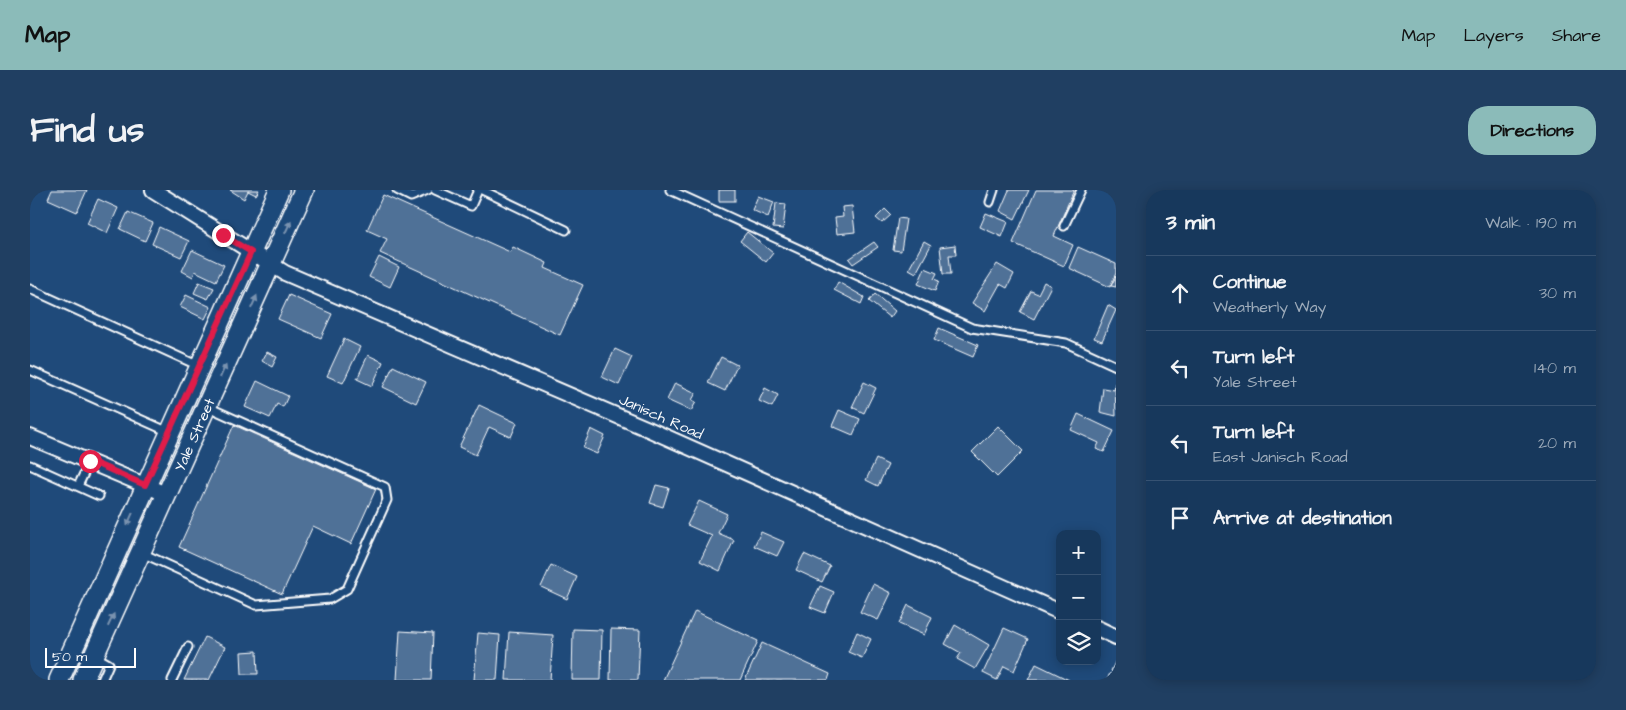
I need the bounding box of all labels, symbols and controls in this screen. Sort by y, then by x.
text: Map [25,18,70,52]
text: Map [1401,23,1435,48]
text: Layers [1463,23,1524,48]
text: Share [1552,23,1601,48]
text: Find us [30,106,144,155]
button: Directions [1468,106,1596,155]
text: 3 min [1166,208,1215,237]
text: Walk · 190 m [1485,212,1576,234]
one-way arrow [284,220,292,234]
route end [212,224,235,247]
text: Continue [1213,269,1287,296]
icon: ahead [1166,279,1194,307]
text: 30 m [1539,282,1576,304]
one-way arrow [250,295,258,309]
text: Weatherly Way [1213,296,1326,318]
text: Turn left [1213,344,1294,371]
icon: left [1166,354,1194,382]
text: 140 m [1534,357,1576,379]
one-way arrow [220,364,228,378]
text: Yale Street [1213,371,1297,393]
street label: Janisch Road [616,389,707,445]
street label: Yale Street [169,395,221,475]
text: Turn left [1213,419,1294,446]
icon: left [1166,429,1194,457]
text: 20 m [1538,432,1576,454]
text: East Janisch Road [1213,446,1348,468]
route start [79,450,102,473]
icon: arrive [1166,504,1194,532]
text: Arrive at destination [1213,505,1392,532]
one-way arrow [125,512,133,526]
map controls [1056,530,1101,665]
button: + [1056,530,1101,575]
button: − [1056,575,1101,620]
one-way arrow [107,613,115,627]
button: layers [1056,620,1101,665]
scale bar [45,645,136,668]
text: 50 m [52,647,87,667]

